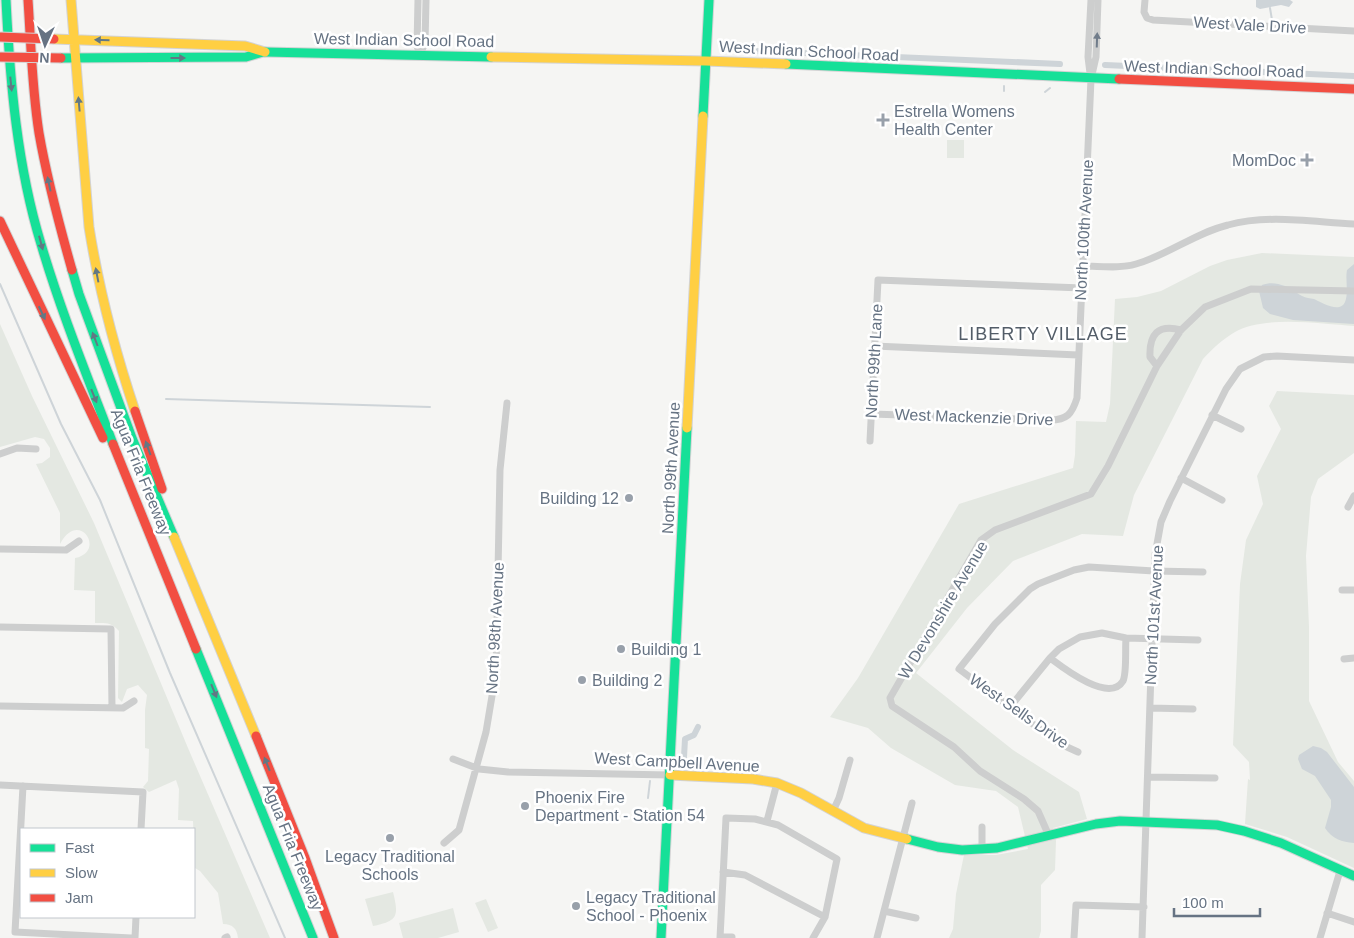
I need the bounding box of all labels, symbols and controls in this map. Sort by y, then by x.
street label: West Vale Drive [1193,14,1307,36]
north arrow [20,20,70,70]
street label: West Indian School Road [314,30,494,50]
one-way arrow [1093,31,1101,47]
one-way arrow [94,36,110,44]
street label: West Indian School Road [719,38,899,64]
text: N [39,50,50,66]
one-way arrow [171,54,187,62]
street label: West Indian School Road [1124,57,1304,81]
one-way arrow [7,76,15,92]
one-way arrow [75,96,83,112]
place label: Estrella Womens Health Center [894,103,1015,138]
marker: Estrella Womens Health Center [876,113,890,127]
place label: MomDoc [1232,152,1296,169]
marker: MomDoc [1300,153,1314,167]
street label: North 100th Avenue [1072,159,1096,301]
one-way arrow [45,176,53,191]
one-way arrow [37,236,45,251]
one-way arrow [93,268,101,283]
street label: North 99th Lane [863,303,885,419]
one-way arrow [38,306,46,320]
district label: LIBERTY VILLAGE [958,324,1128,344]
one-way arrow [91,332,98,347]
one-way arrow [91,389,99,404]
street label: North 99th Avenue [659,401,683,534]
street label: Agua Fria Freeway [108,406,174,538]
street label: West Mackenzie Drive [894,406,1054,428]
one-way arrow [144,440,152,455]
place label: Building 12 [540,490,619,507]
marker: Building 12 [623,492,635,504]
street label: W Devonshire Avenue [895,538,991,682]
street label: North 101st Avenue [1142,544,1166,685]
street label: North 98th Avenue [483,561,507,694]
place label: Building 1 [631,641,701,658]
marker: Building 1 [615,643,627,655]
street label: West Sells Drive [966,670,1072,752]
place label: Building 2 [592,672,662,689]
marker: Building 2 [576,674,588,686]
one-way arrow [210,684,218,699]
street label: West Campbell Avenue [594,749,760,775]
one-way arrow [263,757,270,772]
street label: Agua Fria Freeway [260,781,326,913]
place label: Phoenix Fire Department - Station 54 [535,789,705,824]
marker: Phoenix Fire Department - Station 54 [519,800,531,812]
legend [20,828,195,918]
marker: Legacy Traditional Schools [384,832,396,844]
text: Fast [65,839,95,856]
place label: Legacy Traditional Schools [325,848,455,883]
text: Slow [65,864,98,881]
scale bar [1174,886,1260,918]
text: Jam [65,889,93,906]
place label: Legacy Traditional School - Phoenix [586,889,716,924]
text: 100 m [1182,894,1224,911]
marker: Legacy Traditional School - Phoenix [570,900,582,912]

